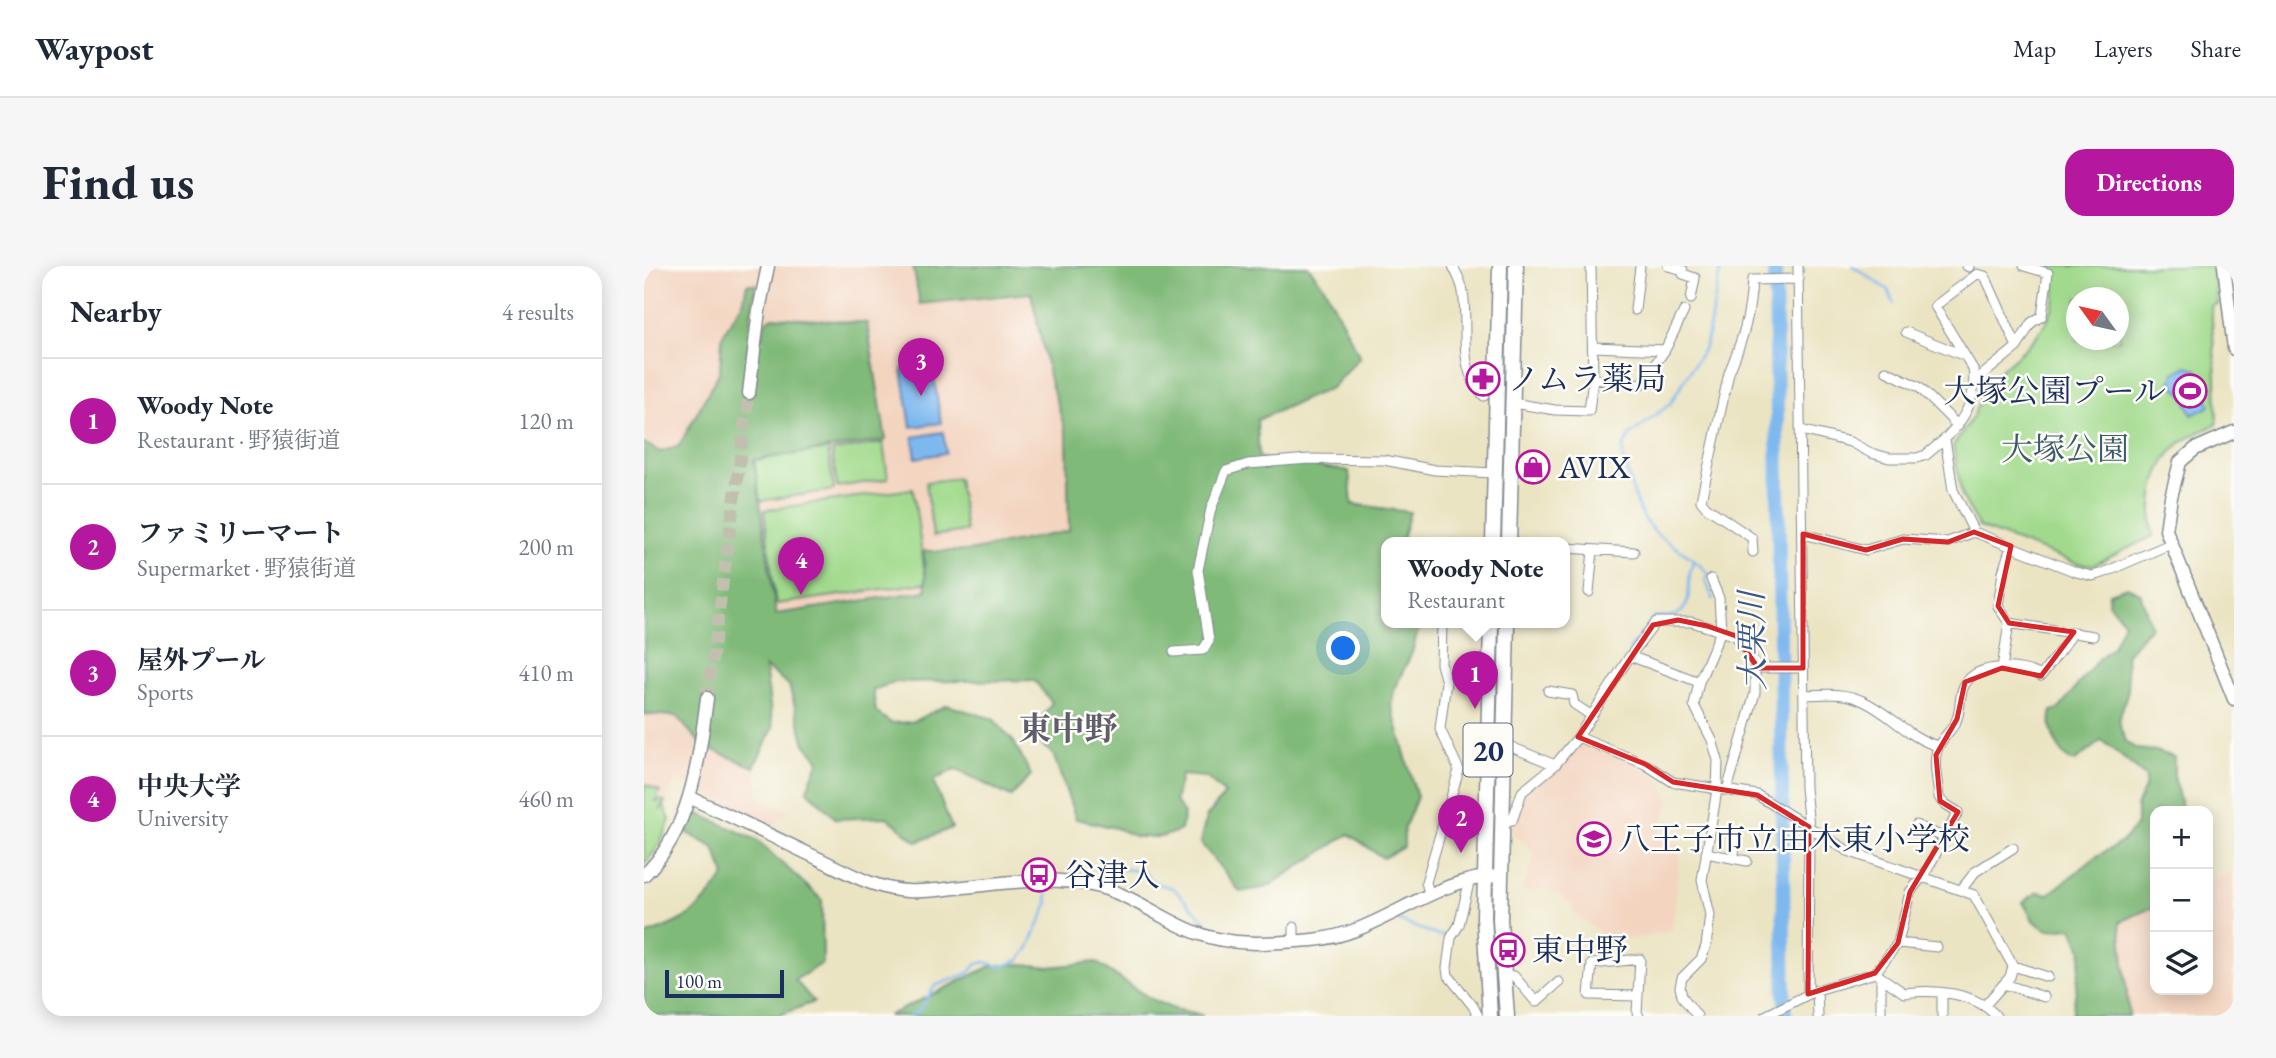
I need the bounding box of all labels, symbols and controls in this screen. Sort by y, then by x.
text: Waypost [35,27,154,70]
text: Map [2013,33,2056,64]
text: Layers [2094,33,2153,64]
text: Share [2191,33,2241,64]
button: Directions [2065,149,2234,216]
text: Find us [42,150,194,214]
north arrow [2066,287,2129,350]
text: Nearby [70,292,162,331]
text: 4 results [502,297,574,327]
pin: 3 [898,338,944,396]
place label: ノムラ薬局 [1508,358,1666,400]
pharmacy icon: ノムラ薬局 [1464,360,1502,398]
place label: 大塚公園プール [1944,370,2166,412]
sports icon: 大塚公園プール [2171,372,2209,410]
text: Woody Note [137,388,273,422]
text: 1 [87,406,99,436]
text: 120 m [518,406,574,436]
text: Restaurant · 野猿街道 [137,425,340,455]
park label: 大塚公園 [2001,428,2129,470]
place label: AVIX [1557,446,1631,488]
shop icon: AVIX [1514,448,1552,486]
text: ファミリーマート [137,516,344,550]
text: 2 [87,532,99,562]
text: 200 m [518,532,574,562]
pin: 4 [778,537,824,595]
popup [1381,537,1570,628]
text: Woody Note [1407,551,1544,585]
text: Supermarket · 野猿街道 [137,553,356,583]
text: Restaurant [1407,585,1505,615]
water label: 大栗川 [1730,588,1774,691]
your location [1326,631,1360,665]
text: 屋外プール [137,643,266,677]
pin: 1 [1452,651,1498,709]
text: 3 [87,658,99,688]
text: 410 m [518,658,574,688]
text: Sports [137,677,193,707]
district label: 東中野 [1019,707,1118,750]
road number: 20 [1464,723,1512,776]
text: 中央大学 [137,769,241,803]
text: 4 [87,784,99,814]
text: 460 m [518,784,574,814]
pin: 2 [1438,795,1484,853]
text: University [137,803,228,833]
map controls [2150,806,2213,995]
button: + [2150,806,2213,869]
place label: 八王子市立由木東小学校 [1618,818,1970,860]
school or university icon: 八王子市立由木東小学校 [1575,820,1613,858]
place label: 谷津入 [1064,854,1160,896]
bus stop icon: 谷津入 [1020,856,1058,894]
button: − [2150,869,2213,932]
place label: 東中野 [1532,929,1628,971]
bus stop icon: 東中野 [1489,931,1527,969]
button: layers [2150,932,2213,995]
scale bar [665,967,784,999]
text: 100 m [676,969,722,994]

